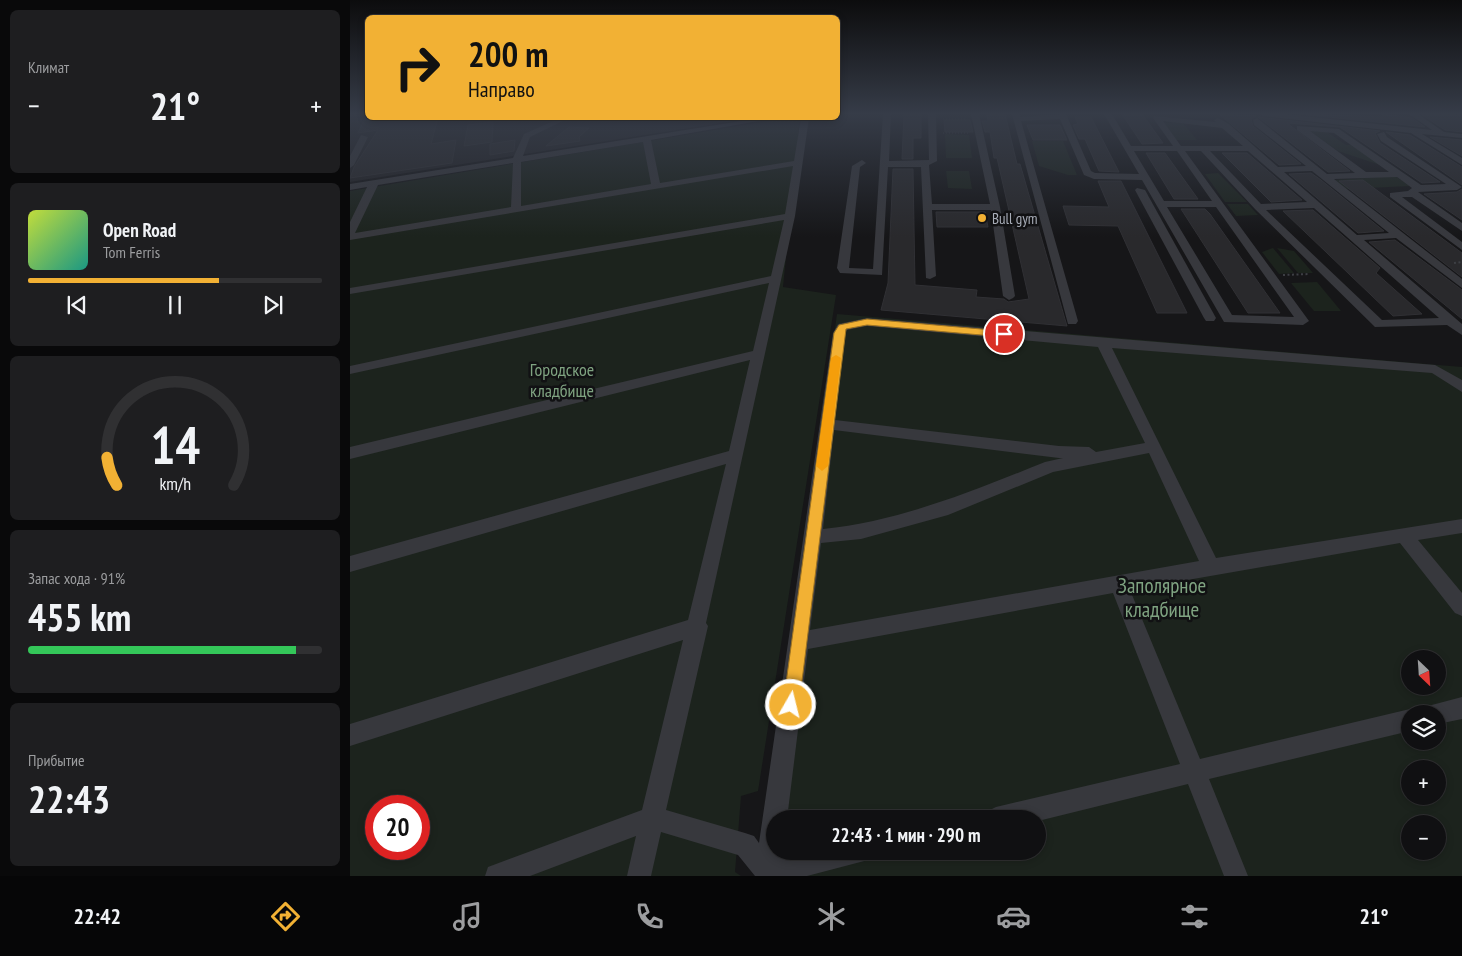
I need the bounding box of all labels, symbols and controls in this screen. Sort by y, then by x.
text: 200 m [468,31,549,77]
icon: right [385,35,450,100]
text: Климат [28,57,69,77]
text: Направо [468,75,535,103]
text: 21° [150,81,200,130]
text: − [28,87,40,124]
text: + [310,87,322,124]
place label: Bull gym [992,209,1038,228]
marker: Bull gym [976,212,988,224]
text: Open Road [103,218,176,242]
text: Tom Ferris [103,242,160,262]
icon: previous [63,291,91,319]
icon: pause [161,291,189,319]
icon: next [259,291,287,319]
pin [983,313,1025,355]
icon: arrive [990,320,1018,348]
park label: Городское кладбище [530,358,594,402]
text: 14 [150,411,200,478]
text: km/h [159,472,191,495]
text: Запас хода · 91% [28,568,125,588]
park label: Заполярное кладбище [1118,572,1206,623]
text: 455 km [28,592,131,641]
north arrow [1401,650,1446,695]
map controls [1401,650,1446,860]
position arrow [764,678,816,730]
button: layers [1401,705,1446,750]
text: Прибытие [28,750,85,770]
button: + [1401,760,1446,805]
text: 22:43 [28,774,110,823]
speed limit sign: 20 [365,795,430,860]
button: − [1401,815,1446,860]
text: 22:43 · 1 мин · 290 m [832,823,980,847]
icon: directions [268,899,303,934]
icon: music [450,899,485,934]
icon: phone [632,899,667,934]
icon: climate [814,899,849,934]
icon: car [996,899,1031,934]
icon: filters [1177,899,1212,934]
text: 22:42 [73,902,121,930]
text: 21° [1359,902,1388,930]

